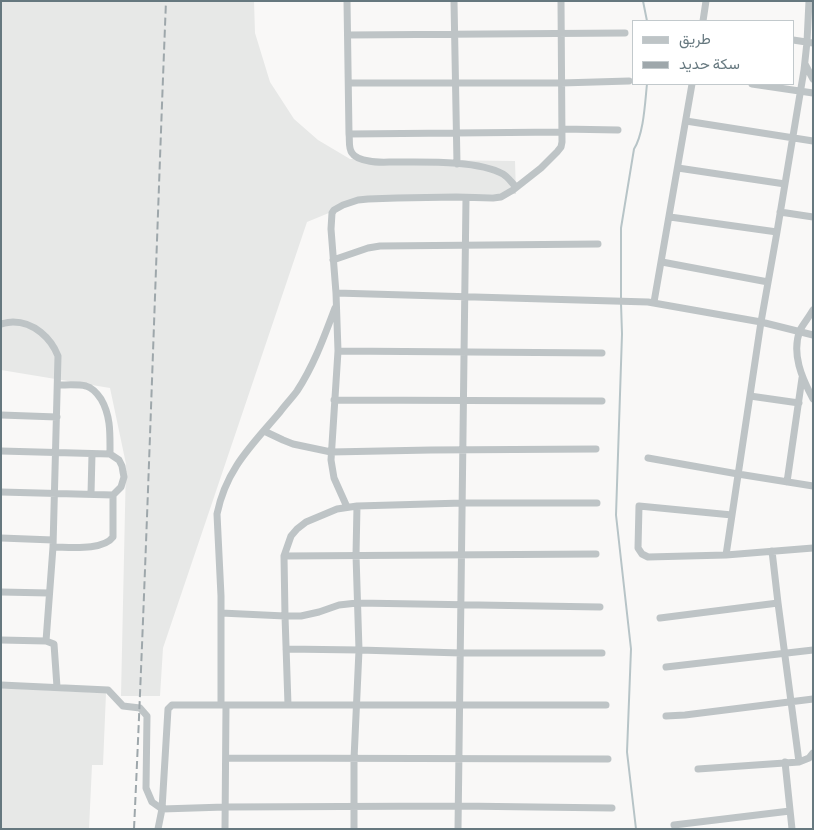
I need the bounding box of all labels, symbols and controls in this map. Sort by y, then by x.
legend [632,20,794,85]
text: طريق [679,28,711,49]
text: سكة حديد [679,53,740,74]

